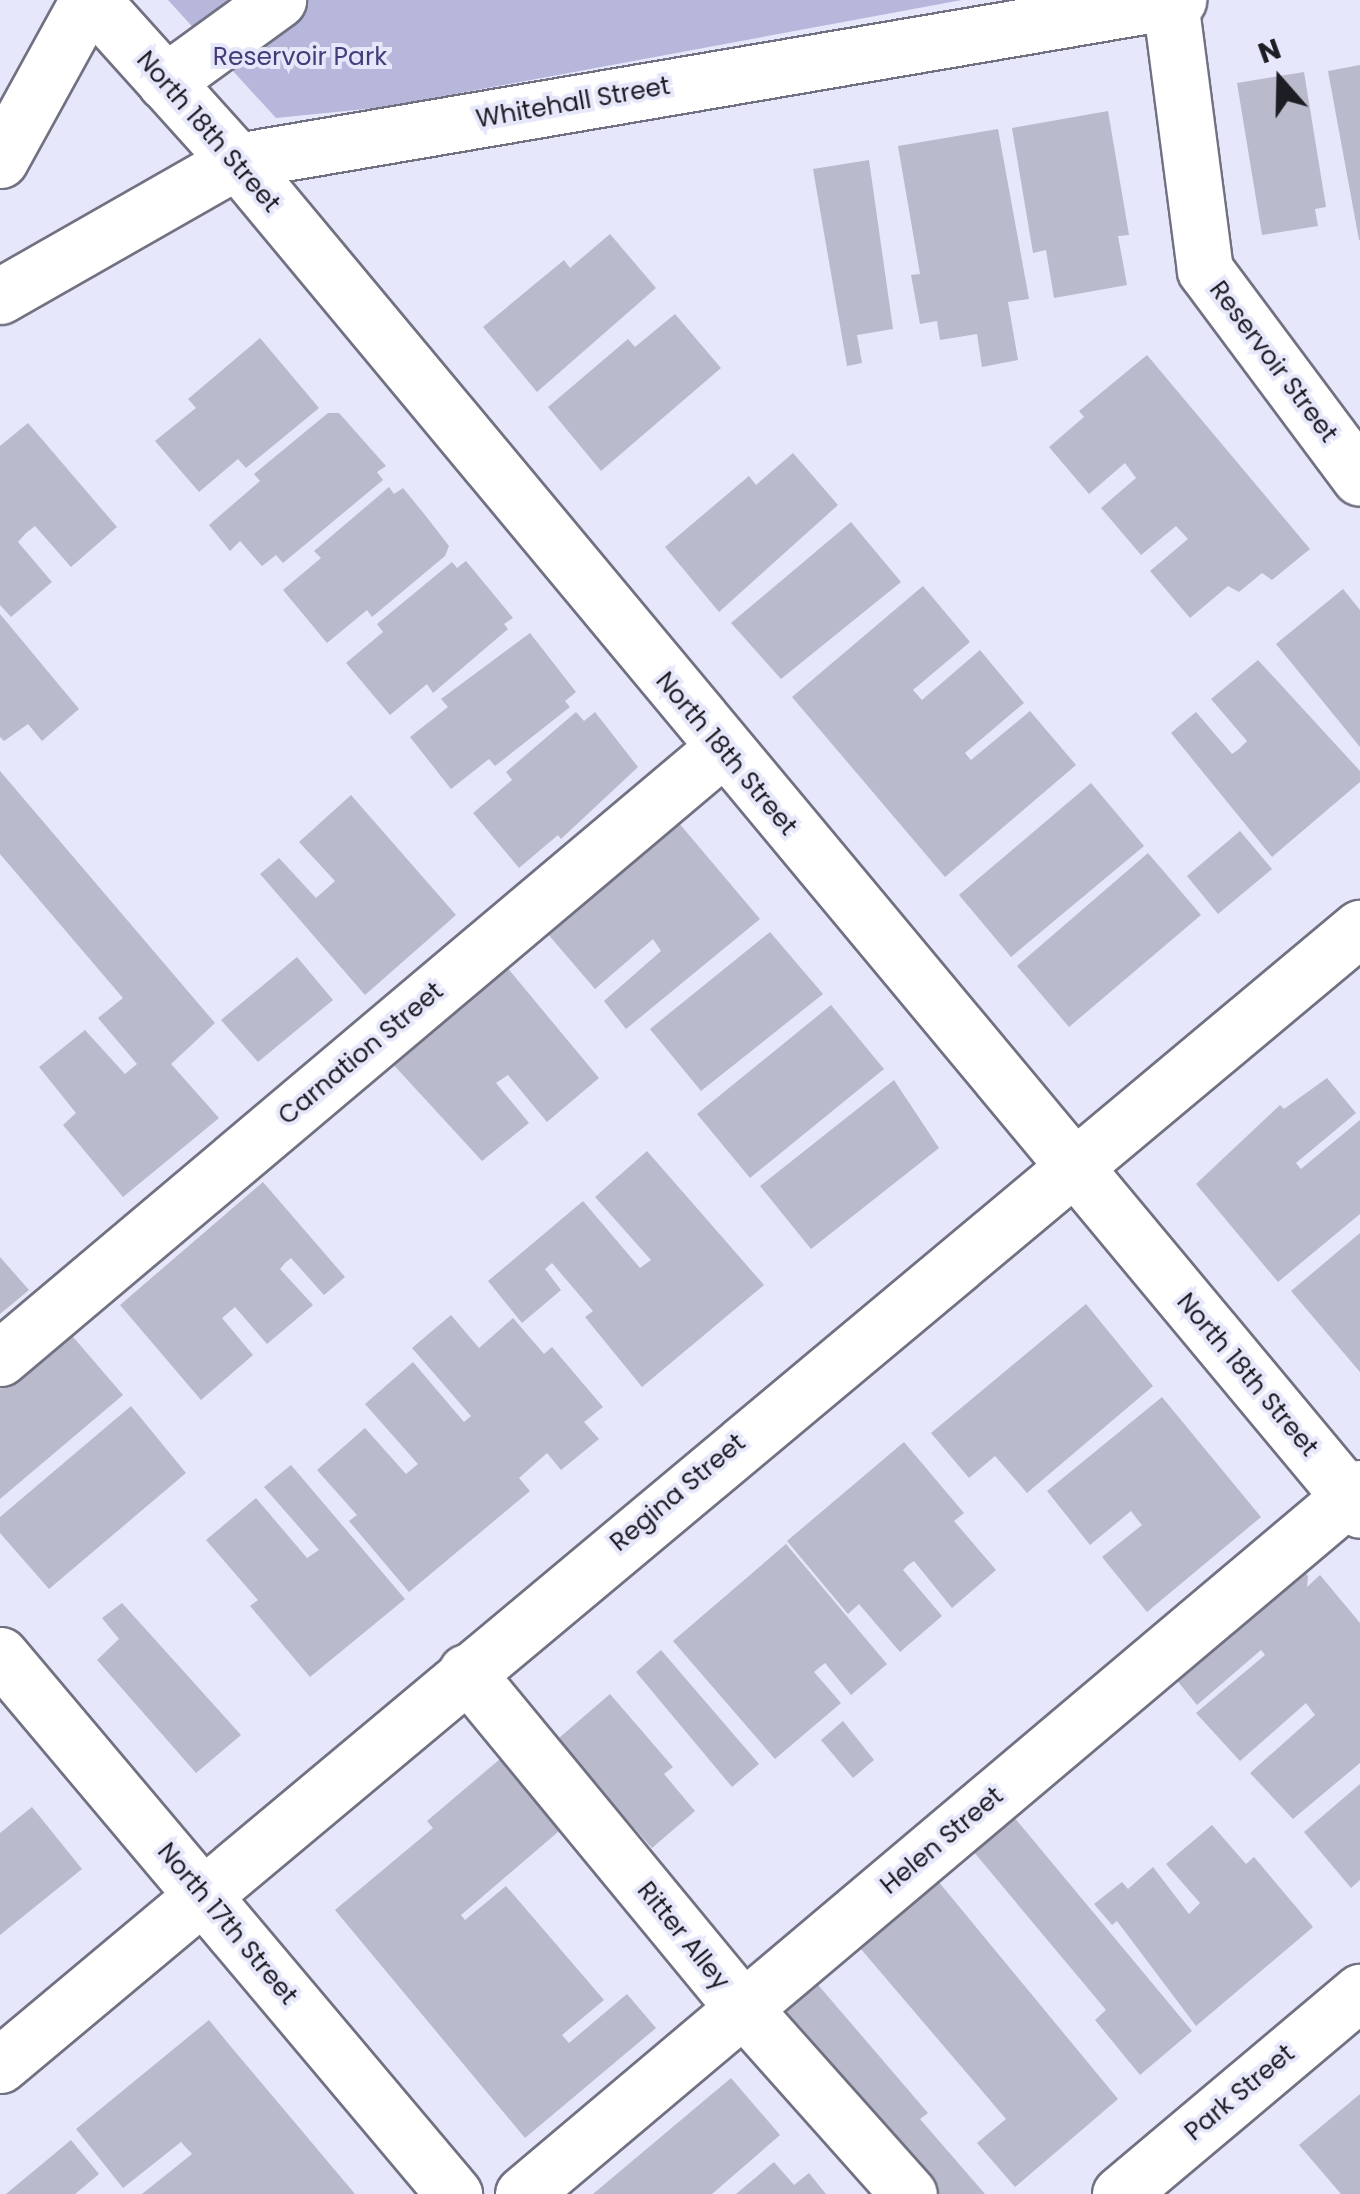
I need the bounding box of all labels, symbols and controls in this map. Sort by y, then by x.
text: N [1253,29,1286,73]
north arrow [1230,30,1330,130]
park label: Reservoir Park [213,42,387,72]
street label: North 18th Street [130,45,286,219]
street label: Whitehall Street [474,71,672,135]
street label: Reservoir Street [1203,276,1343,448]
street label: North 18th Street [649,666,803,842]
street label: Carnation Street [273,976,449,1132]
street label: North 18th Street [1170,1287,1324,1463]
street label: Regina Street [605,1428,751,1558]
street label: Helen Street [875,1781,1009,1901]
street label: North 17th Street [151,1837,303,2011]
street label: Ritter Alley [631,1876,735,1996]
street label: Park Street [1179,2039,1301,2147]

